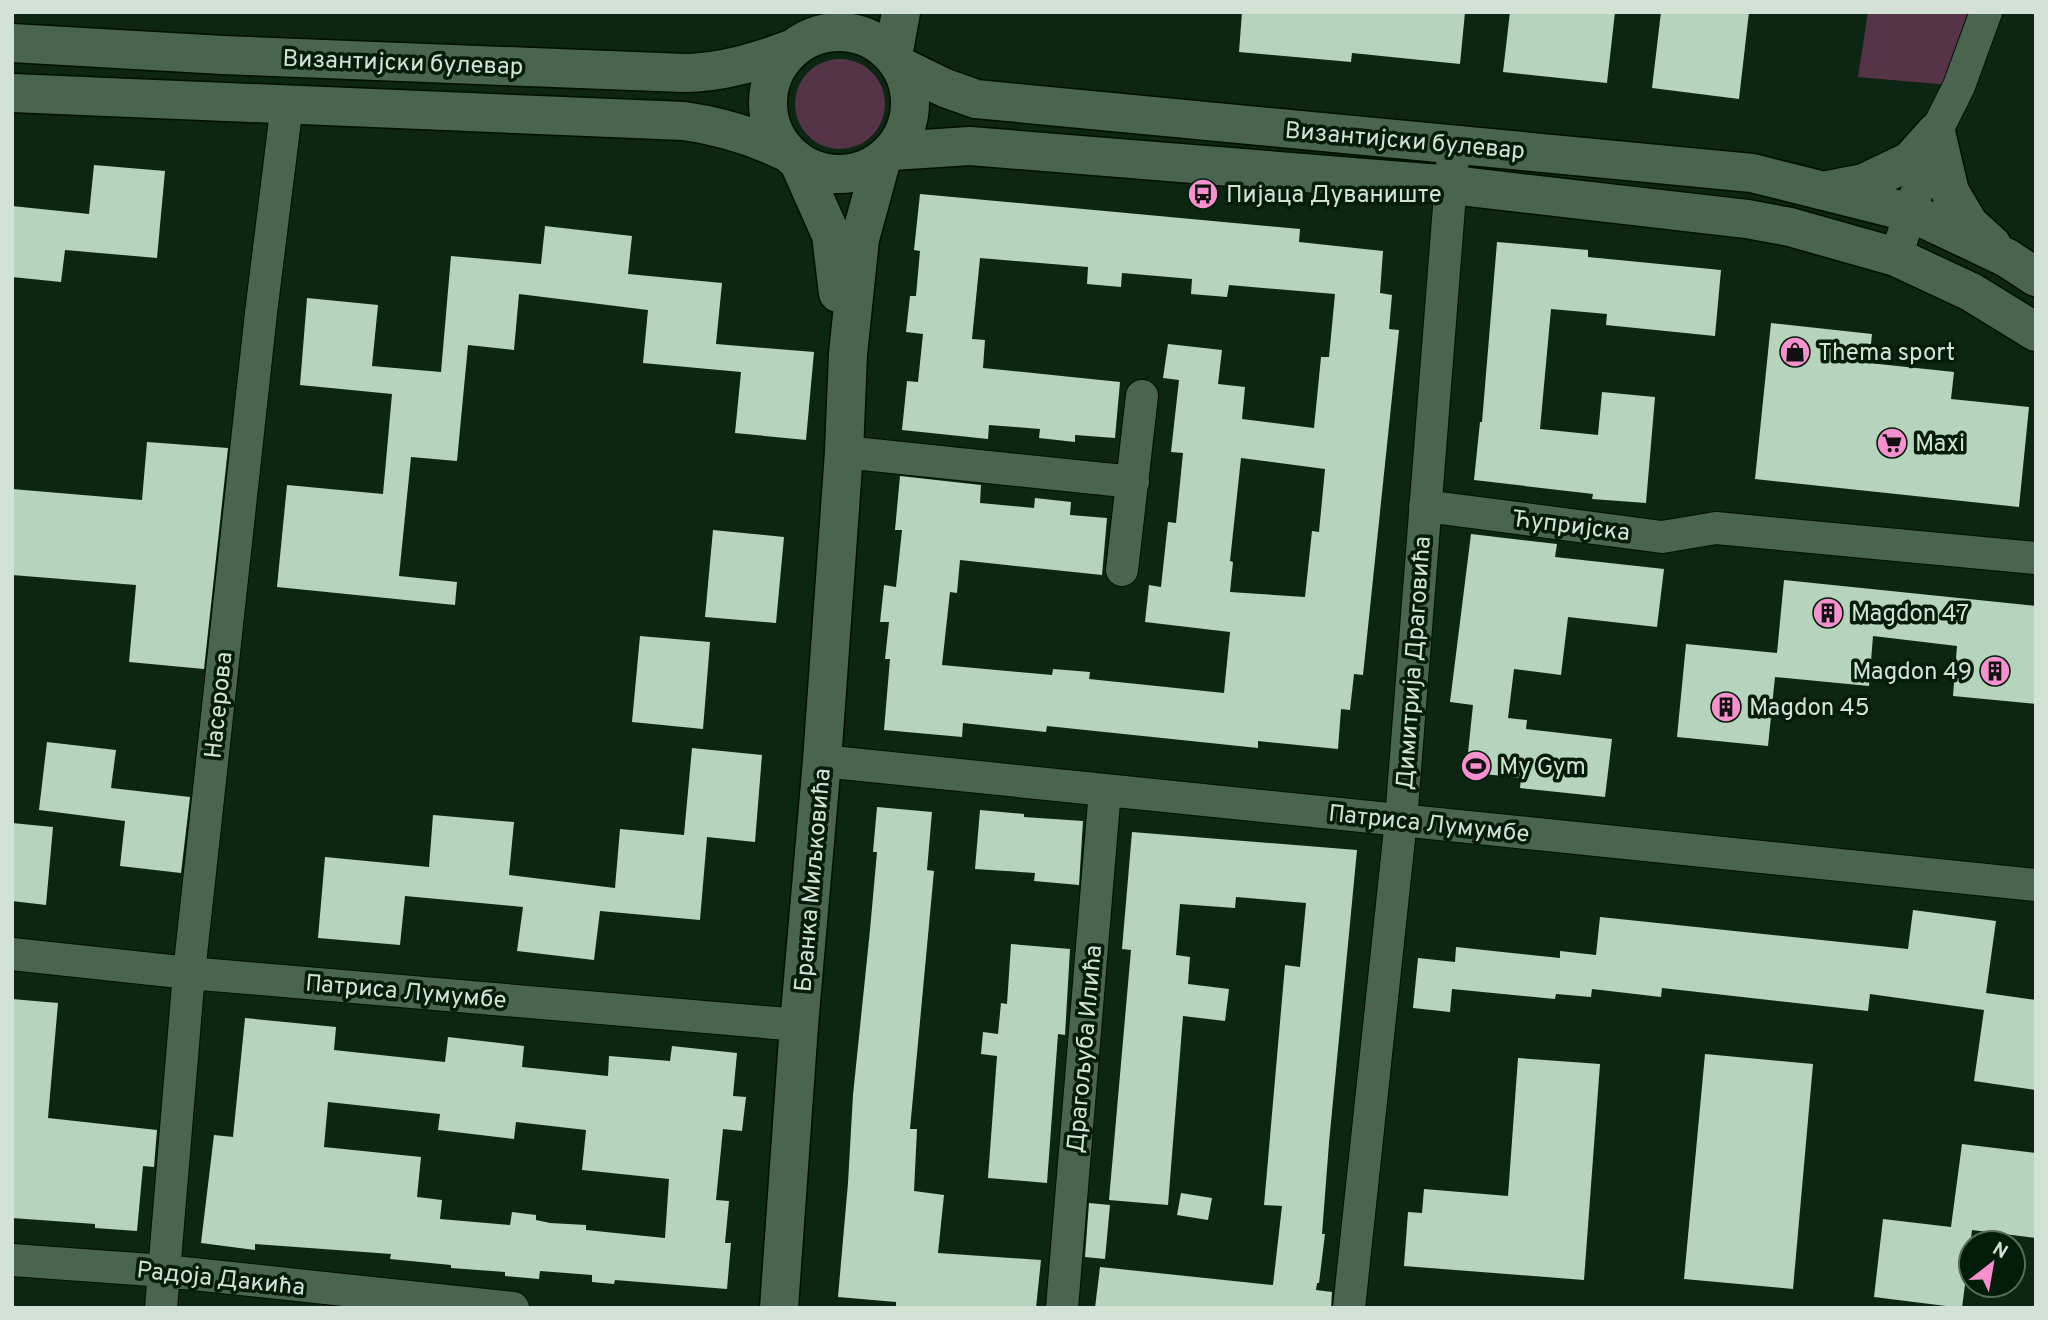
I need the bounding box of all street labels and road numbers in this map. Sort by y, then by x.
street label: Византијски булевар [282,45,524,83]
street label: Византијски булевар [1283,117,1526,167]
street label: Ћупријска [1510,505,1632,549]
street label: Димитрија Драговића [1391,535,1439,791]
street label: Насерова [199,650,241,760]
street label: Бранка Миљковића [789,767,839,993]
street label: Патриса Лумумбе [1327,800,1531,850]
street label: Драгољуба Илића [1062,944,1110,1155]
street label: Патриса Лумумбе [304,969,508,1017]
street label: Радоја Дакића [135,1256,306,1304]

